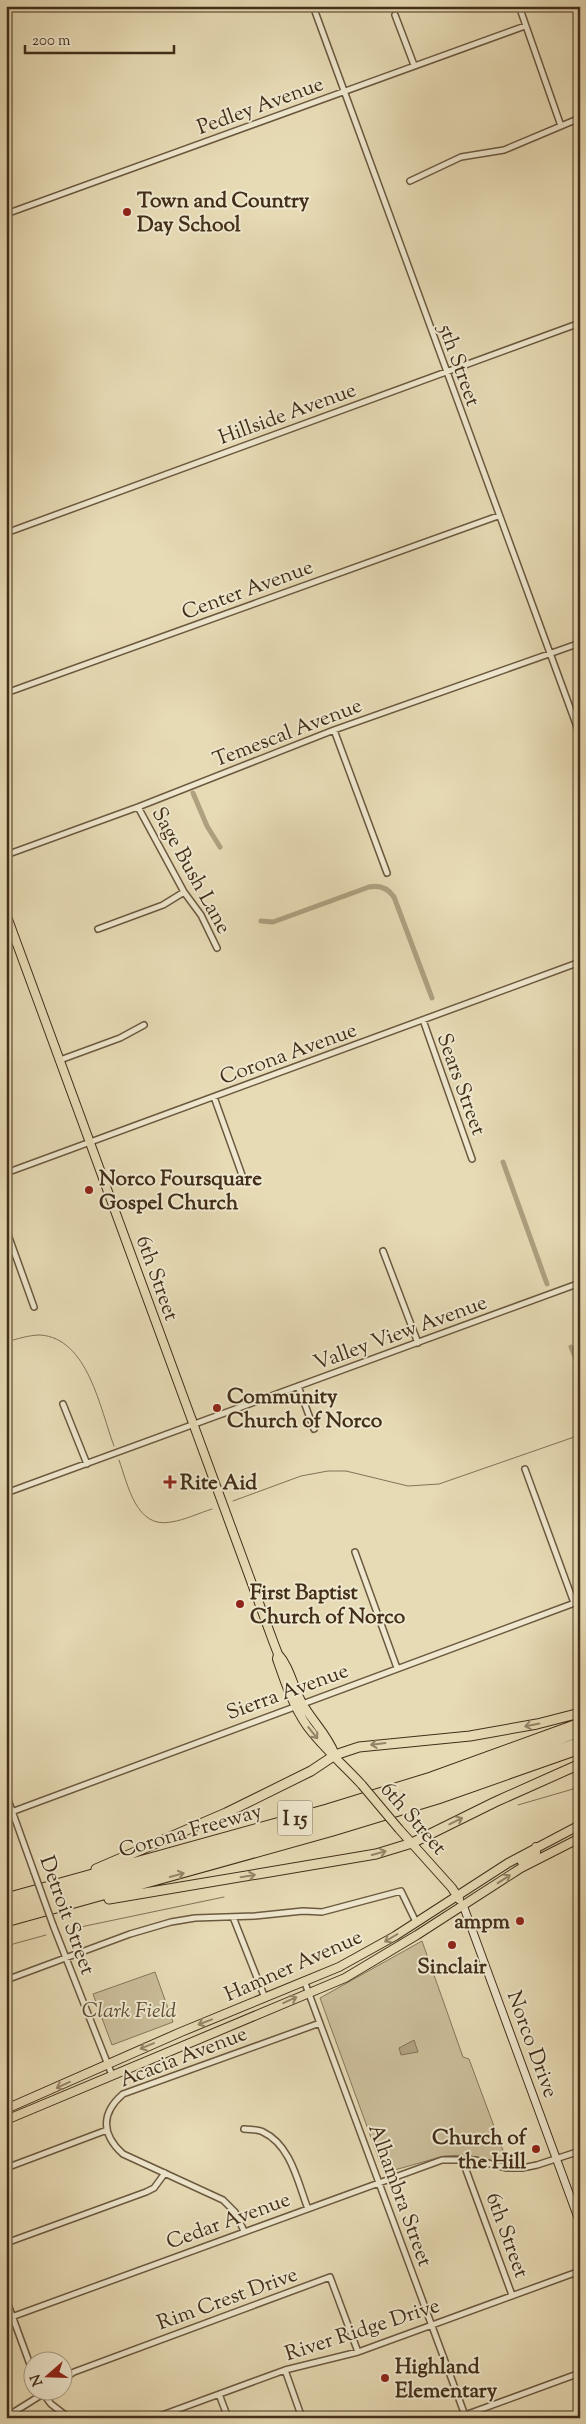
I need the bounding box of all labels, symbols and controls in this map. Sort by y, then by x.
scale bar [25,22,174,54]
text: 200 m [32,31,71,52]
street label: Pedley Avenue [193,70,328,144]
place label: Town and Country Day School [137,187,310,241]
marker: Town and Country Day School [121,206,133,218]
street label: 5th Street [429,319,487,411]
street label: Hillside Avenue [215,376,361,454]
street label: Center Avenue [178,553,318,629]
street label: Temescal Avenue [209,692,367,776]
street label: Sage Bush Lane [143,802,238,940]
street label: Corona Avenue [216,1016,361,1094]
street label: Sears Street [428,1030,492,1140]
place label: Norco Foursquare Gospel Church [99,1165,262,1219]
marker: Norco Foursquare Gospel Church [83,1184,95,1196]
street label: 6th Street [127,1232,185,1325]
street label: Valley View Avenue [310,1289,492,1379]
place label: Community Church of Norco [227,1383,383,1437]
marker: Community Church of Norco [211,1402,223,1414]
place label: Rite Aid [180,1469,257,1499]
marker: Rite Aid [164,1476,176,1488]
place label: First Baptist Church of Norco [250,1579,406,1633]
marker: First Baptist Church of Norco [234,1598,246,1610]
street label: Sierra Avenue [222,1657,353,1729]
one-way arrow [525,1720,541,1730]
one-way arrow [307,1726,318,1739]
one-way arrow [370,1739,386,1749]
street label: 6th Street [372,1776,453,1863]
street label: Corona Freeway [115,1797,266,1867]
road number: I 15 [278,1800,312,1836]
one-way arrow [448,1816,463,1825]
one-way arrow [370,1848,386,1857]
street label: Detroit Street [31,1852,102,1979]
one-way arrow [168,1870,184,1879]
one-way arrow [240,1870,256,1880]
one-way arrow [496,1874,510,1884]
place label: ampm [454,1908,511,1938]
marker: ampm [514,1915,526,1927]
street label: Hamner Avenue [220,1923,368,2011]
one-way arrow [384,1934,398,1944]
marker: Sinclair [446,1939,458,1951]
place label: Sinclair [417,1953,487,1983]
street label: Norco Drive [498,1987,564,2102]
one-way arrow [282,1995,297,2005]
park label: Clark Field [82,1997,177,2027]
one-way arrow [198,2018,213,2027]
street label: Acacia Avenue [115,2020,252,2096]
one-way arrow [140,2041,155,2051]
one-way arrow [56,2080,71,2090]
street label: Alhambra Street [359,2120,439,2271]
place label: Church of the Hill [432,2124,528,2178]
marker: Church of the Hill [530,2143,542,2155]
street label: Cedar Avenue [163,2186,295,2258]
street label: 6th Street [477,2189,535,2282]
street label: Rim Crest Drive [153,2261,302,2339]
street label: River Ridge Drive [281,2292,444,2370]
north arrow [22,2352,72,2402]
place label: Highland Elementary [395,2353,498,2407]
text: N [26,2371,49,2388]
marker: Highland Elementary [379,2372,391,2384]

